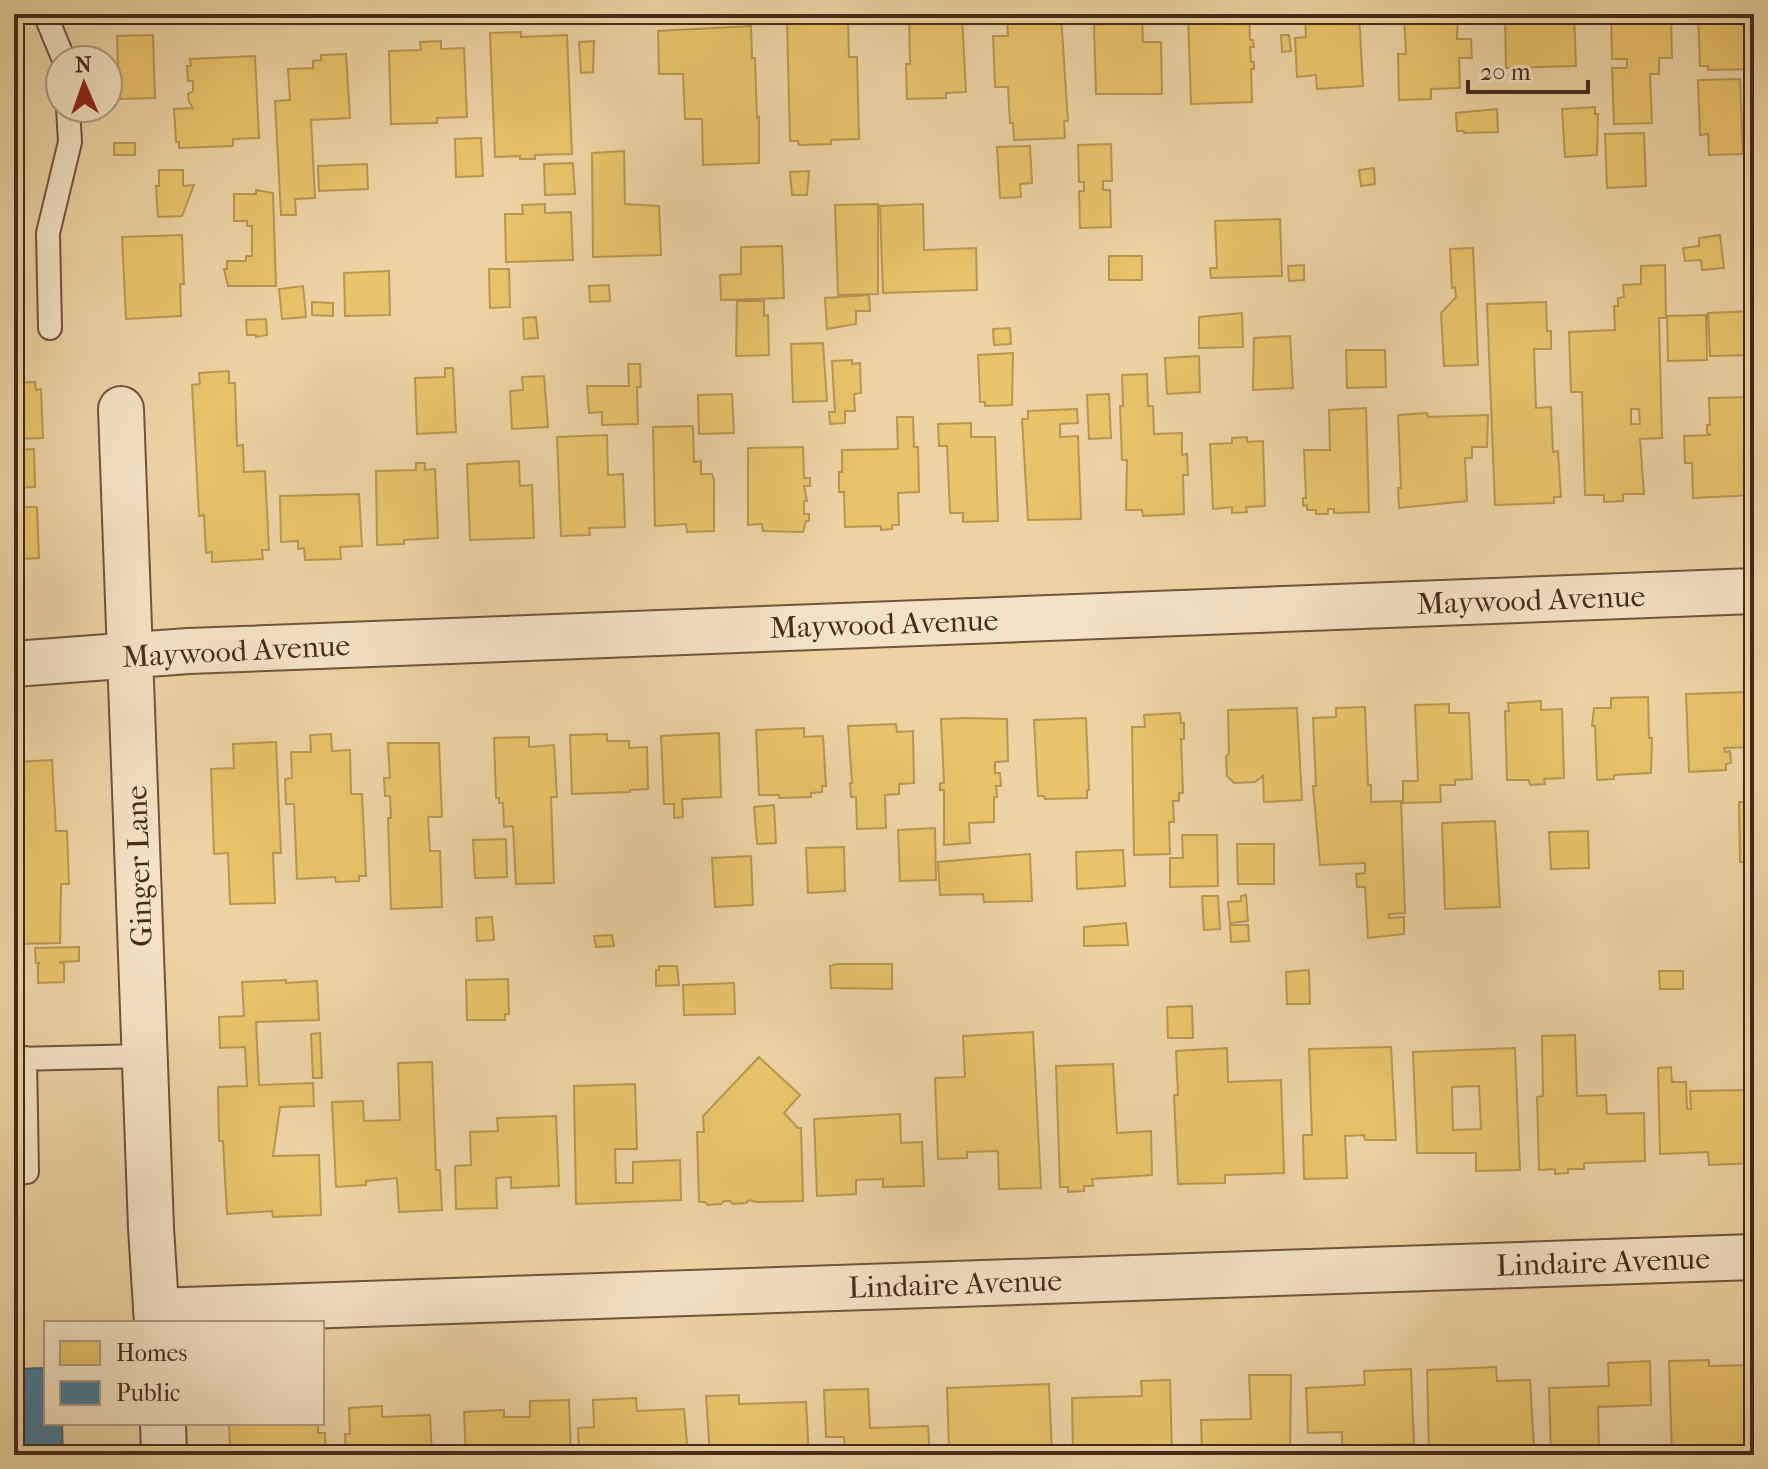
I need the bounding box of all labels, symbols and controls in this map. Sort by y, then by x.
north arrow [44,44,124,124]
scale bar [1468,44,1588,94]
text: N [75,52,92,78]
text: 20 m [1480,58,1531,86]
street label: Maywood Avenue [1416,579,1646,622]
street label: Maywood Avenue [769,603,999,646]
street label: Maywood Avenue [121,628,351,675]
street label: Ginger Lane [119,784,160,947]
street label: Lindaire Avenue [1495,1241,1711,1284]
street label: Lindaire Avenue [847,1263,1063,1306]
legend [44,1321,324,1425]
text: Homes [116,1339,187,1367]
text: Public [116,1379,180,1407]

